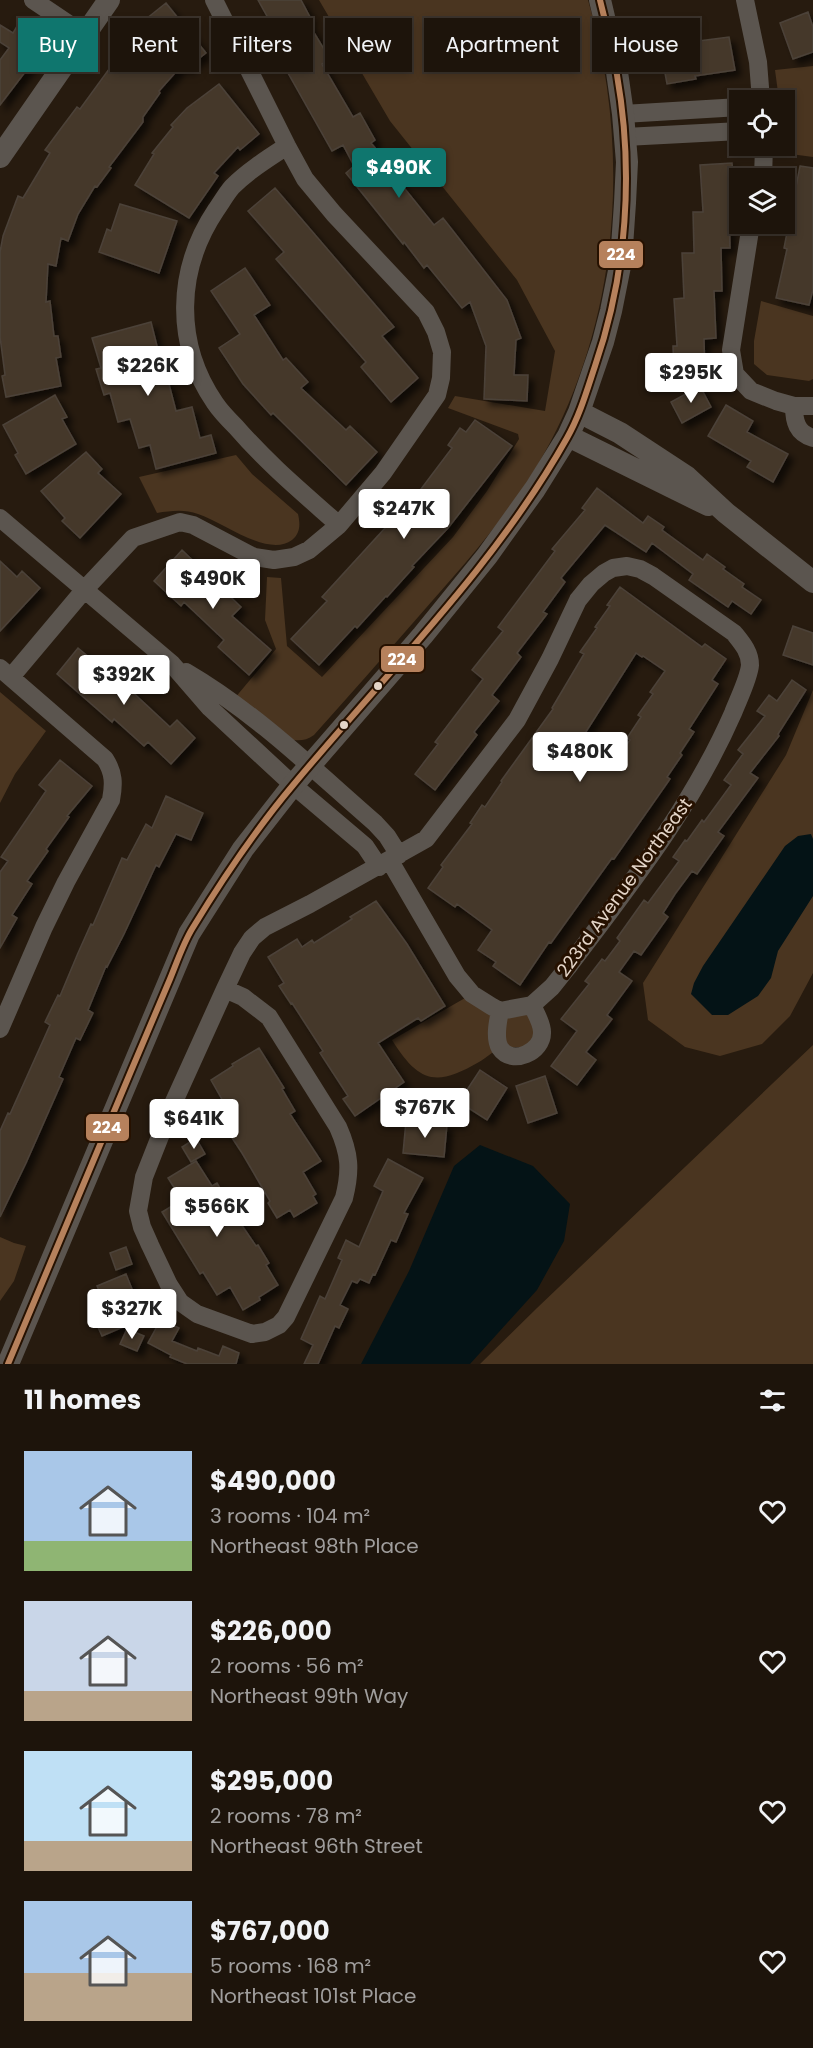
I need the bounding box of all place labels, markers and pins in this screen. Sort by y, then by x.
pin: $490K [357,148,441,199]
pin: $226K [106,346,190,397]
pin: $295K [649,353,733,404]
pin: $247K [362,489,446,540]
pin: $490K [171,559,255,610]
pin: $392K [82,655,166,706]
unlabelled marker [372,680,384,692]
unlabelled marker [338,719,350,731]
pin: $480K [538,732,622,783]
pin: $767K [383,1088,467,1139]
pin: $641K [152,1099,236,1150]
pin: $566K [175,1187,259,1238]
pin: $327K [90,1289,174,1340]

